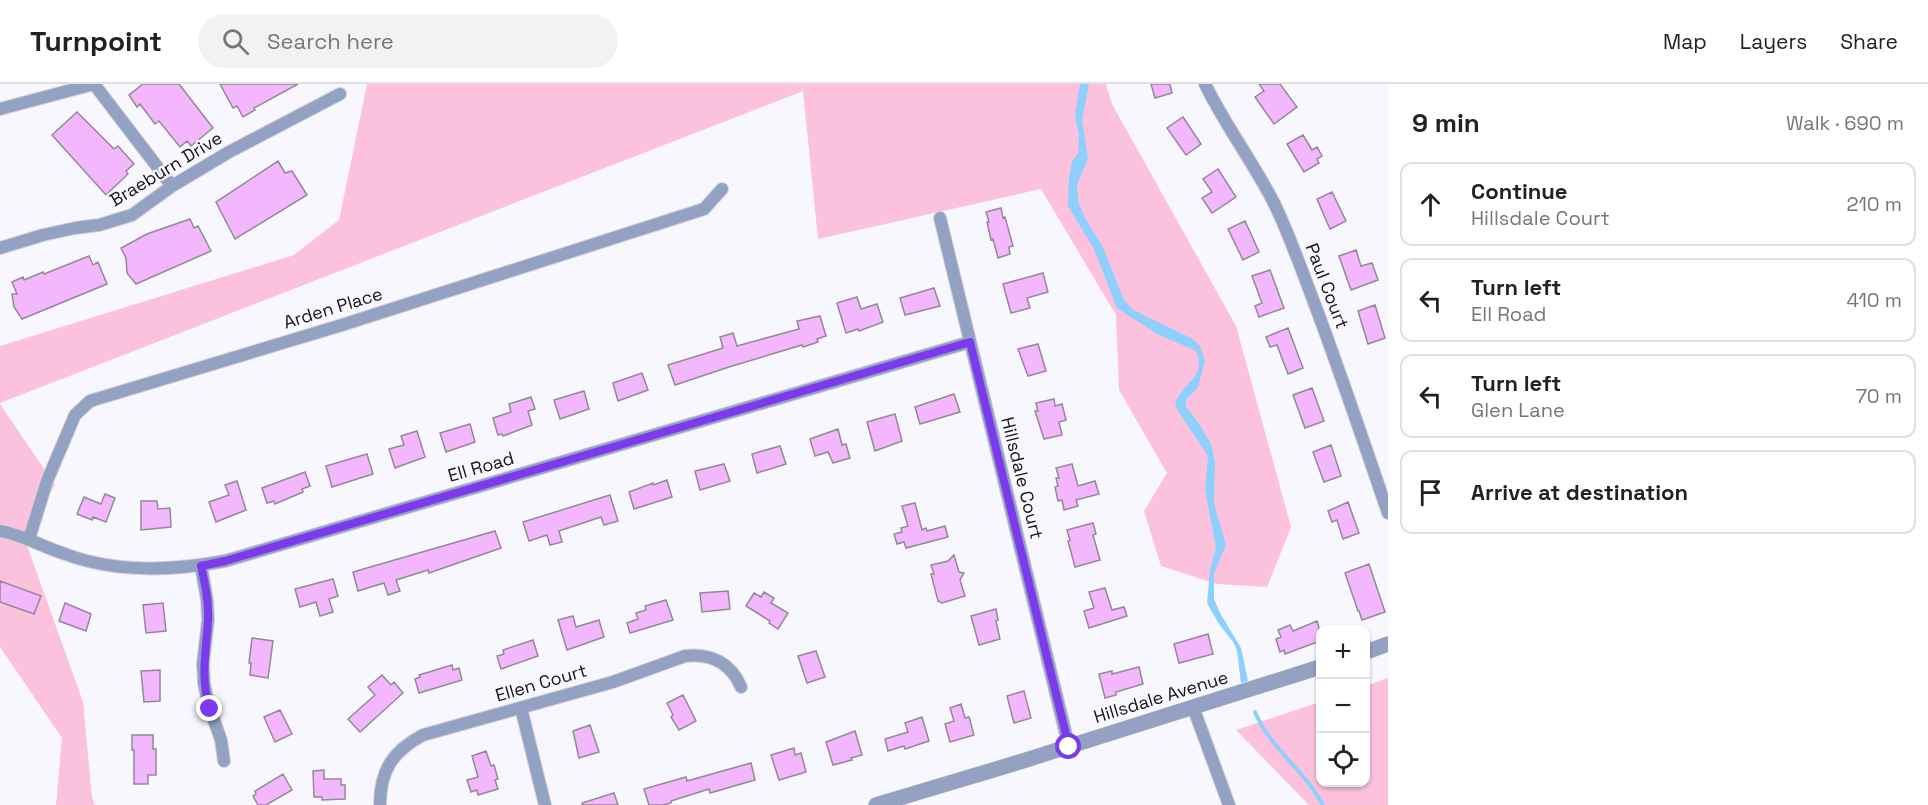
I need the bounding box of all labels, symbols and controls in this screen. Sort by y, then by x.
search box [198,14,618,68]
text: Turnpoint [30,23,162,59]
icon: search [219,25,252,58]
text: Search here [267,27,394,55]
text: Map [1663,28,1707,55]
text: Layers [1740,28,1807,55]
text: Share [1840,28,1898,55]
text: 9 min [1412,106,1480,140]
text: Walk · 690 m [1786,110,1904,136]
street label: Braeburn Drive [105,126,226,211]
text: Continue [1471,177,1567,205]
icon: ahead [1414,188,1447,221]
text: 210 m [1846,191,1902,217]
text: Hillsdale Court [1471,205,1610,231]
street label: Paul Court [1301,240,1354,332]
text: Turn left [1471,273,1561,301]
street label: Arden Place [280,282,385,333]
icon: left [1414,284,1447,317]
text: 410 m [1846,287,1902,313]
text: Ell Road [1471,301,1546,327]
text: Turn left [1471,369,1561,397]
icon: left [1414,380,1447,413]
text: 70 m [1856,383,1902,409]
text: Glen Lane [1471,397,1565,423]
street label: Hillsdale Court [996,414,1049,541]
street label: Ell Road [445,446,517,487]
icon: arrive [1414,476,1447,509]
text: Arrive at destination [1471,478,1688,506]
map controls [1316,625,1370,787]
button: + [1316,625,1370,679]
street label: Ellen Court [492,659,589,707]
street label: Hillsdale Avenue [1091,665,1231,728]
button: − [1316,679,1370,733]
route end [196,695,222,721]
route start [1055,733,1081,759]
button: locate [1316,733,1370,787]

